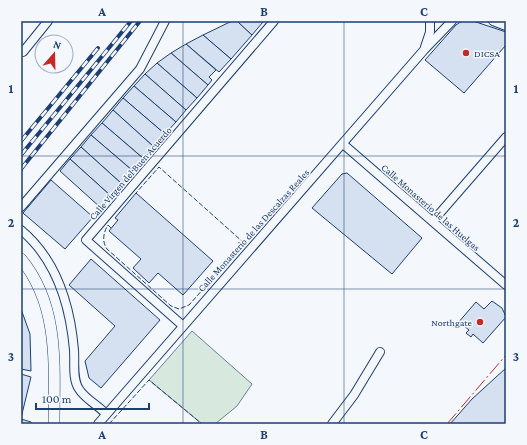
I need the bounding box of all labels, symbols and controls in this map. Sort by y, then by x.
text: A [97,4,106,19]
text: B [260,4,268,19]
text: C [420,4,428,19]
north arrow [34,34,74,74]
text: N [52,38,63,52]
marker: DICSA [461,48,471,58]
place label: DICSA [474,48,500,59]
text: 1 [9,81,14,96]
text: 1 [514,81,519,96]
street label: Calle Virgen del Buen Acuerdo [87,125,174,222]
street label: Calle Monasterio de las Huelgas [379,162,482,253]
street label: Calle Monasterio de las Descalzas Reales [195,167,311,294]
text: 2 [8,215,15,230]
text: 2 [513,215,520,230]
place label: Northgate [431,317,473,328]
marker: Northgate [475,317,485,327]
text: 3 [8,349,14,364]
text: 3 [513,349,519,364]
scale bar [36,385,149,411]
text: 100 m [42,392,72,406]
text: A [97,427,106,442]
text: B [260,427,268,442]
text: C [420,427,428,442]

